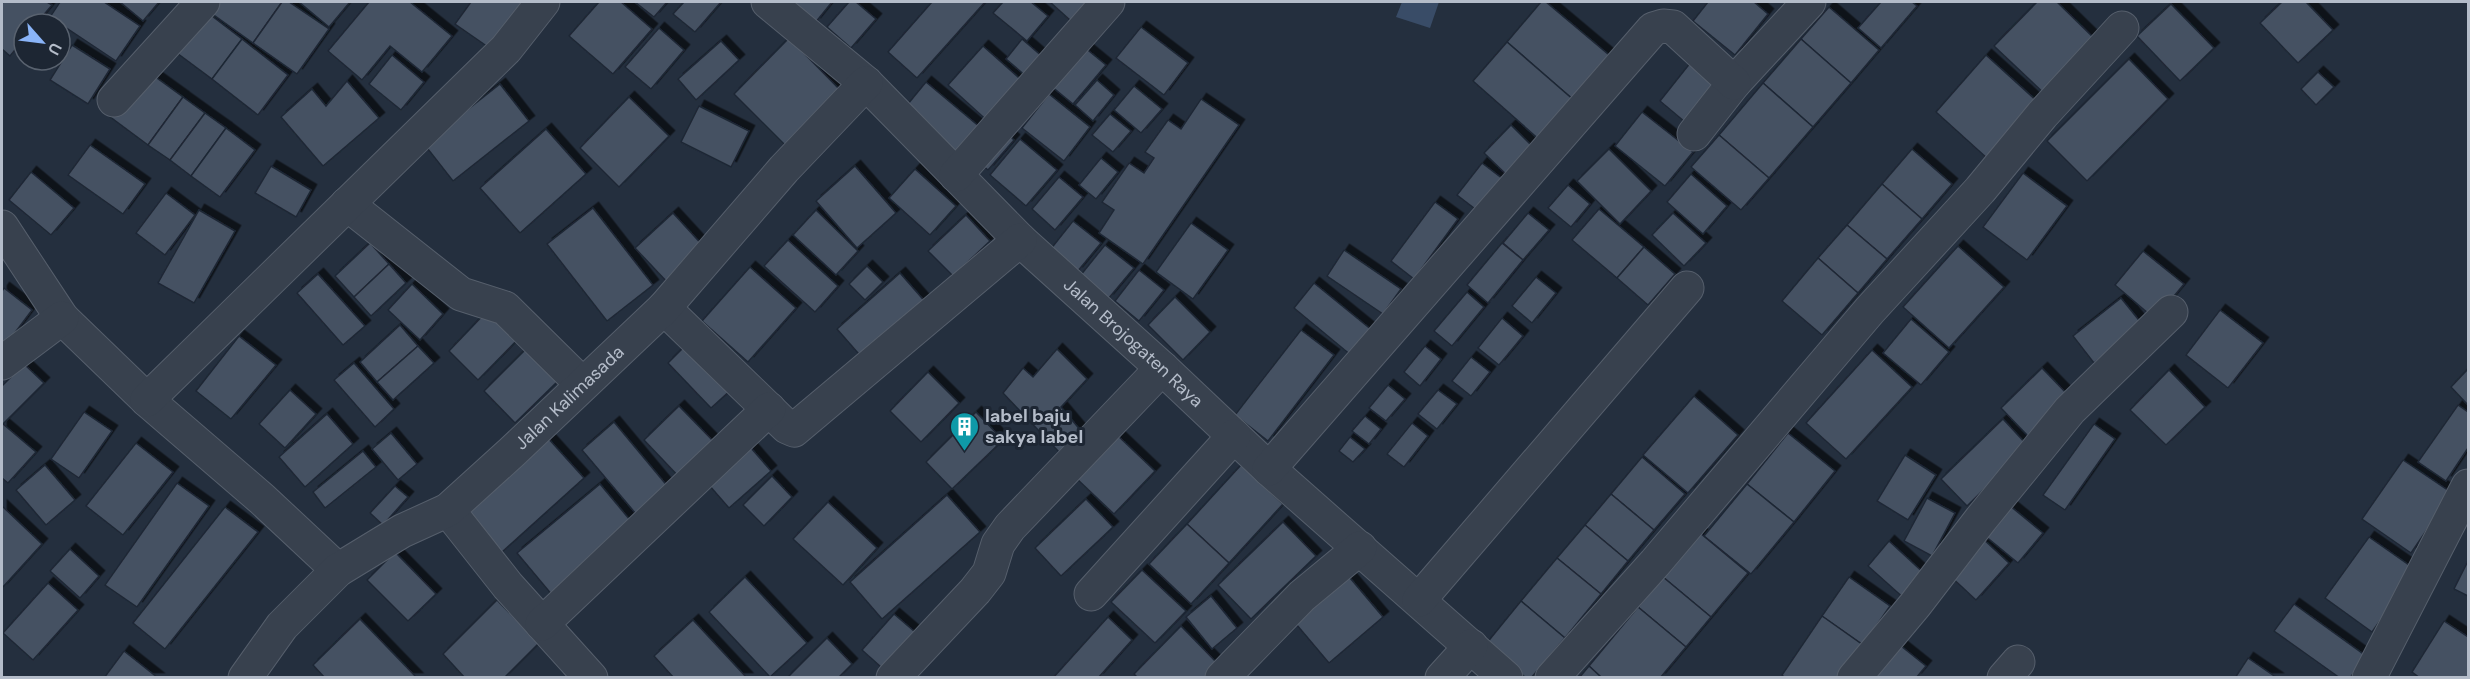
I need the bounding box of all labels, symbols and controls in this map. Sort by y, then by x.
north arrow [12,12,72,72]
text: U [43,39,67,59]
street label: Jalan Brojogaten Raya [1058,273,1208,413]
street label: Jalan Kalimasada [510,340,629,455]
place label: label baju sakya label [985,404,1083,449]
building icon: label baju sakya label [948,410,980,452]

